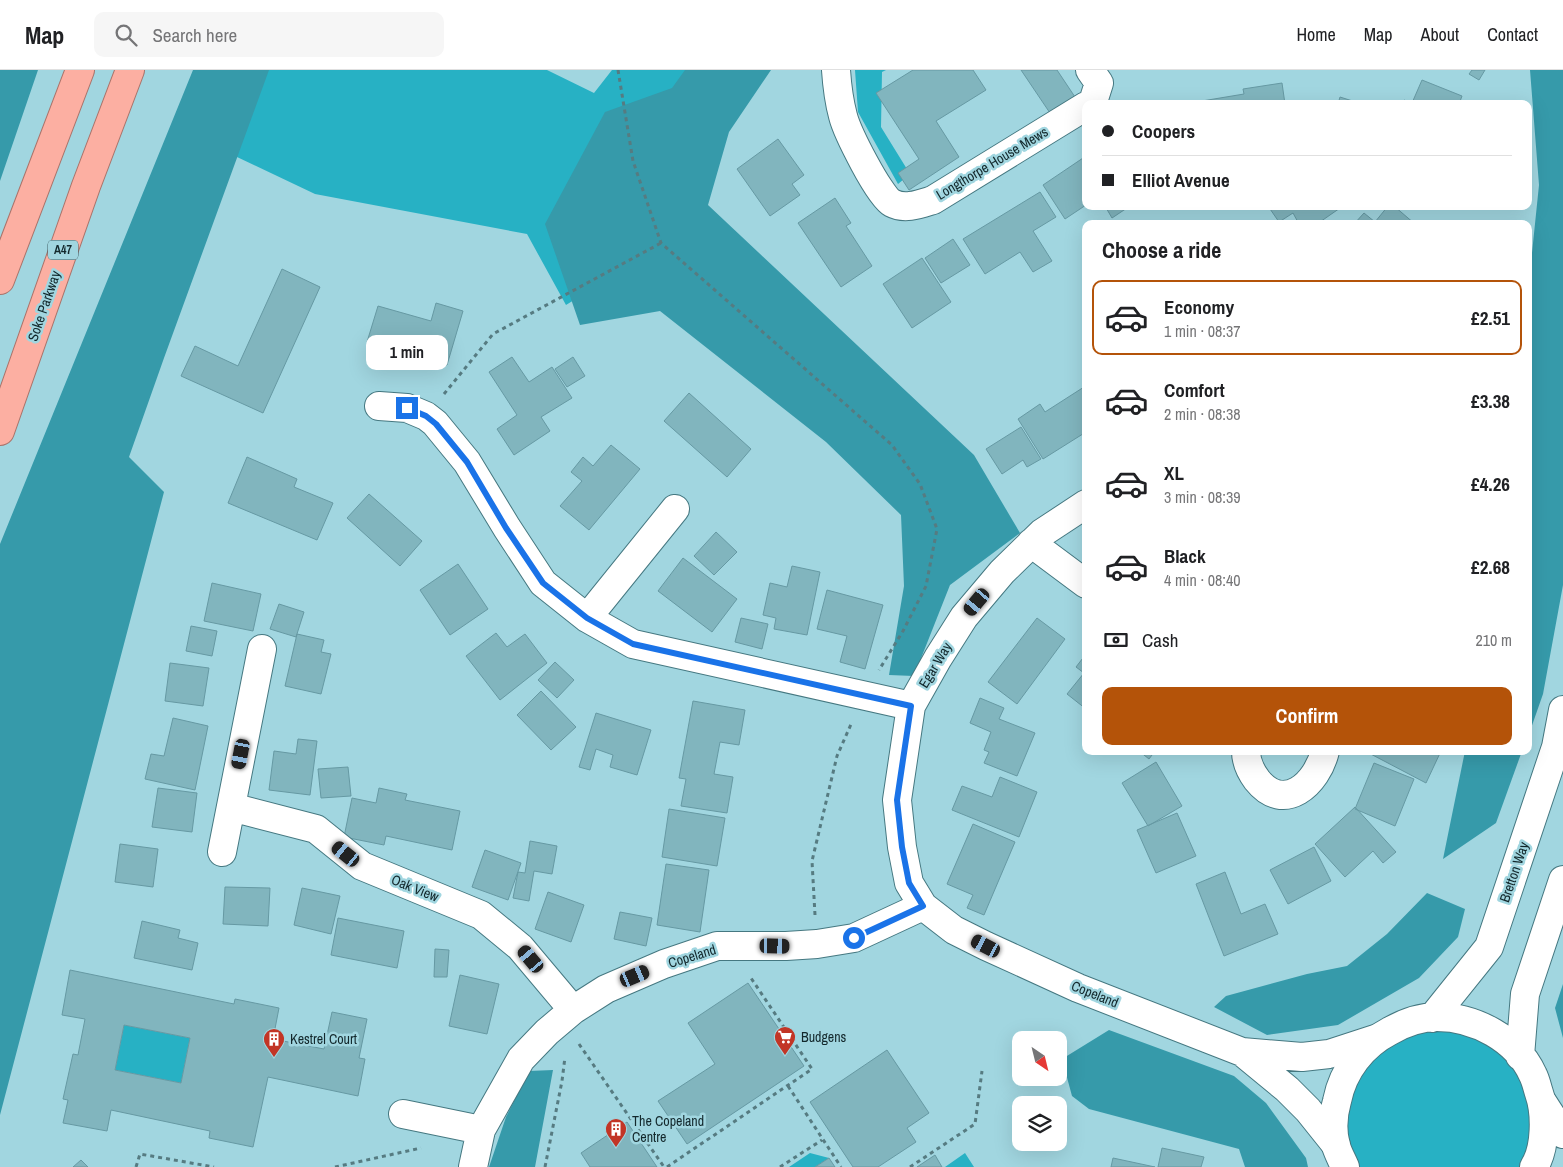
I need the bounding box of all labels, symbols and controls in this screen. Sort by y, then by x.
search box [94,12,444,57]
text: Map [25,19,64,51]
icon: search [112,21,140,49]
text: Search here [152,22,237,48]
text: Home [1296,22,1336,47]
text: Map [1364,22,1393,47]
text: About [1421,22,1459,47]
text: Contact [1487,22,1538,47]
text: Coopers [1132,118,1195,144]
street label: Longthorpe House Mews [933,122,1052,204]
text: Elliot Avenue [1132,167,1230,193]
text: Choose a ride [1102,235,1221,265]
road number: A47 [48,240,78,260]
street label: Soke Parkway [24,268,65,344]
text: Economy [1164,294,1234,320]
icon: car [1104,295,1149,340]
text: £2.51 [1471,305,1510,331]
text: 1 min · 08:37 [1164,320,1241,342]
callout: 1 min [366,336,448,370]
text: 1 min [390,341,424,363]
text: Comfort [1164,377,1225,403]
icon: car [1104,378,1149,423]
text: £3.38 [1471,388,1510,414]
route end [396,397,418,419]
text: 2 min · 08:38 [1164,403,1241,425]
text: XL [1164,460,1184,486]
icon: car [1104,461,1149,506]
text: £4.26 [1471,471,1510,497]
text: 3 min · 08:39 [1164,486,1241,508]
text: Black [1164,543,1206,569]
icon: car [1104,544,1149,589]
text: £2.68 [1471,554,1510,580]
text: 4 min · 08:40 [1164,569,1241,591]
car [961,586,992,618]
icon: cash [1102,626,1130,654]
text: Cash [1142,627,1178,653]
text: 210 m [1476,629,1512,651]
street label: Egar Way [914,639,956,691]
button: Confirm [1102,687,1512,745]
car [230,738,251,770]
car [329,839,362,869]
street label: Bretton Way [1495,839,1533,905]
street label: Oak View [389,870,442,906]
route start [843,927,865,949]
car [969,933,1002,959]
car [759,938,790,954]
street label: Copeland [666,940,718,972]
car [515,943,546,975]
car [618,963,651,989]
street label: Copeland [1069,976,1121,1012]
supermarket icon: Budgens [773,1025,797,1056]
building icon: Kestrel Court [262,1027,286,1058]
place label: Budgens [801,1028,847,1046]
place label: Kestrel Court [290,1030,357,1048]
north arrow [1012,1031,1068,1086]
map controls [1012,1031,1067,1151]
button: layers [1012,1096,1067,1151]
place label: The Copeland Centre [632,1112,704,1146]
building icon: The Copeland Centre [604,1117,628,1148]

